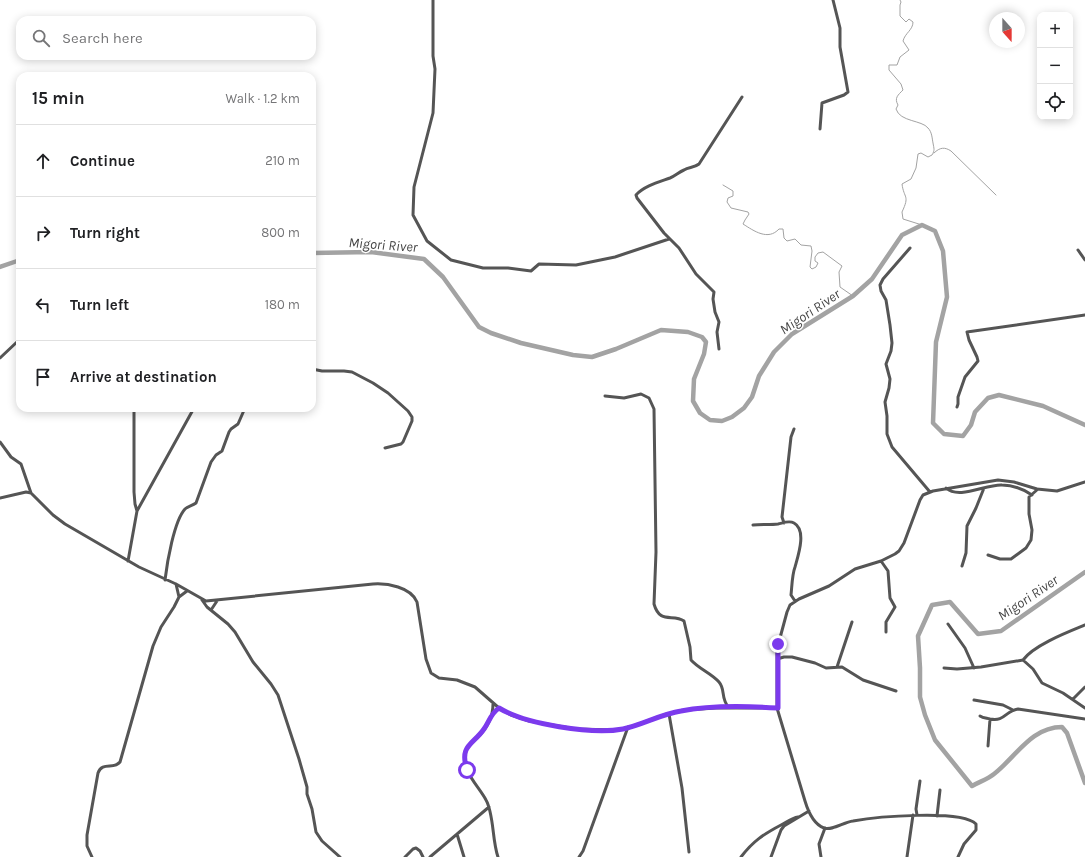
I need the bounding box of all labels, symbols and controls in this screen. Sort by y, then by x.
north arrow [989,12,1025,48]
map controls [1037,12,1073,120]
button: + [1037,12,1073,48]
search box [16,16,316,60]
icon: search [30,27,52,49]
text: Search here [62,29,143,47]
button: − [1037,48,1073,84]
button: locate [1037,84,1073,120]
text: 15 min [32,88,85,108]
text: Walk · 1.2 km [225,91,300,106]
icon: ahead [32,150,54,172]
text: Continue [70,152,135,170]
text: 210 m [265,153,300,168]
icon: right [32,222,54,244]
text: Turn right [70,224,140,242]
text: 800 m [261,225,300,240]
water label: Migori River [348,234,419,256]
water label: Migori River [777,285,844,338]
icon: left [32,294,54,316]
text: Turn left [70,296,129,314]
text: 180 m [265,297,300,312]
icon: arrive [32,366,54,388]
text: Arrive at destination [70,368,217,386]
water label: Migori River [995,571,1062,624]
route end [769,635,787,653]
route start [458,761,476,779]

